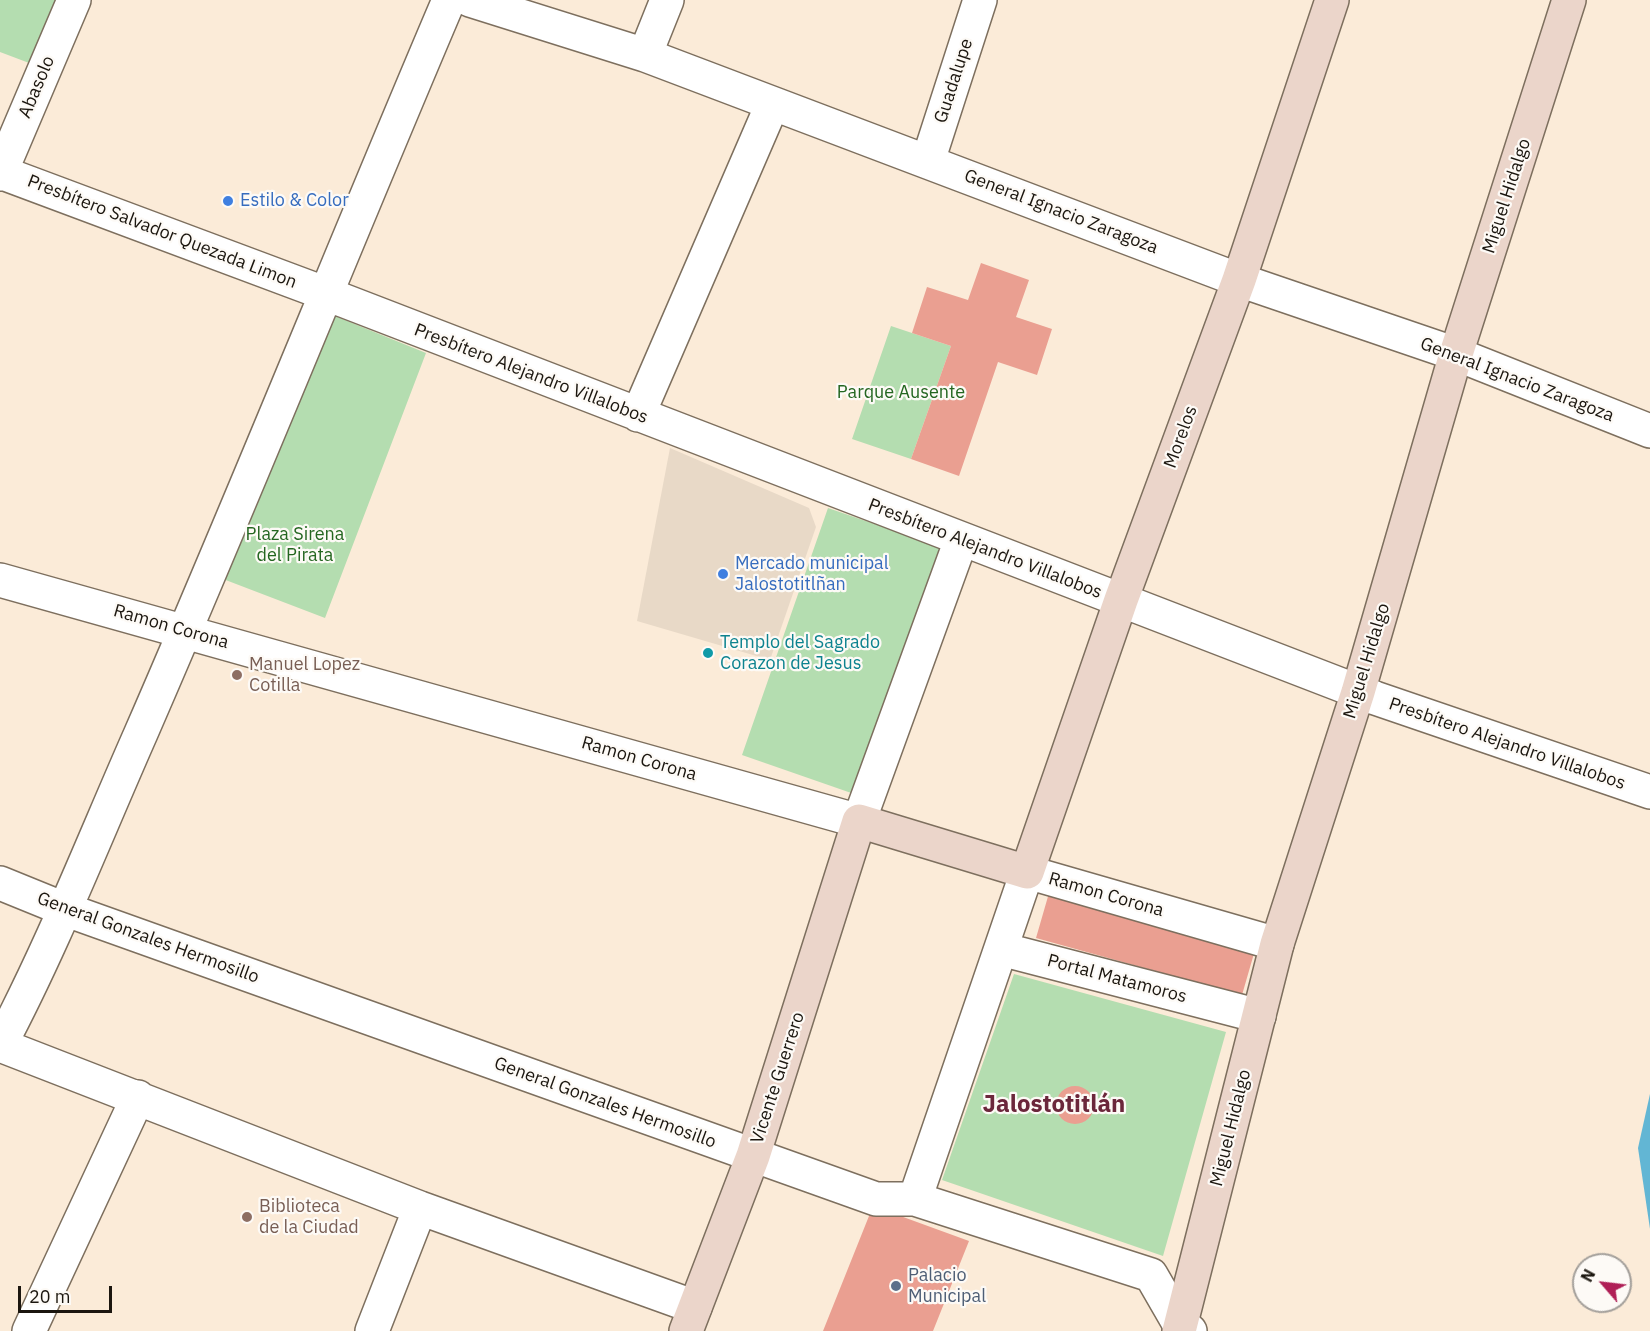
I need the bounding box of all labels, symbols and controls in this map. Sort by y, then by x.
street label: Guadalupe [930,36,978,126]
street label: Abasolo [14,53,60,121]
street label: Miguel Hidalgo [1478,136,1536,256]
street label: General Ignacio Zaragoza [961,165,1161,259]
street label: Presbítero Salvador Quezada Limon [24,171,300,293]
place label: Estilo & Color [240,190,349,212]
marker: Estilo & Color [221,194,235,208]
street label: Presbítero Alejandro Villalobos [411,319,651,429]
street label: General Ignacio Zaragoza [1417,333,1617,427]
park label: Parque Ausente [837,382,965,404]
street label: Morelos [1160,403,1202,471]
street label: Presbítero Alejandro Villalobos [865,494,1105,604]
park label: Plaza Sirena del Pirata [246,524,344,566]
place label: Mercado municipal Jalostotitlñan [735,553,889,596]
marker: Mercado municipal Jalostotitlñan [716,567,730,581]
street label: Ramon Corona [111,600,231,654]
street label: Miguel Hidalgo [1339,601,1395,721]
place label: Templo del Sagrado Corazon de Jesus [720,632,880,674]
marker: Templo del Sagrado Corazon de Jesus [701,646,715,660]
place label: Manuel Lopez Cotilla [249,654,360,696]
marker: Manuel Lopez Cotilla [230,668,244,682]
street label: Presbítero Alejandro Villalobos [1386,693,1628,795]
street label: Ramon Corona [579,732,699,786]
street label: Ramon Corona [1046,868,1166,922]
street label: General Gonzales Hermosillo [34,888,262,988]
street label: Portal Matamoros [1045,950,1189,1008]
street label: Vicente Guerrero [747,1009,809,1147]
street label: General Gonzales Hermosillo [491,1053,719,1153]
street label: Miguel Hidalgo [1206,1067,1256,1189]
district label: Jalostotitlán [983,1091,1125,1119]
place label: Biblioteca de la Ciudad [259,1196,359,1238]
marker: Biblioteca de la Ciudad [240,1210,254,1224]
north arrow [1572,1253,1632,1313]
place label: Palacio Municipal [908,1265,986,1308]
text: N [1576,1266,1599,1285]
scale bar [21,1274,116,1312]
marker: Palacio Municipal [889,1279,903,1293]
text: 20 m [29,1285,71,1308]

